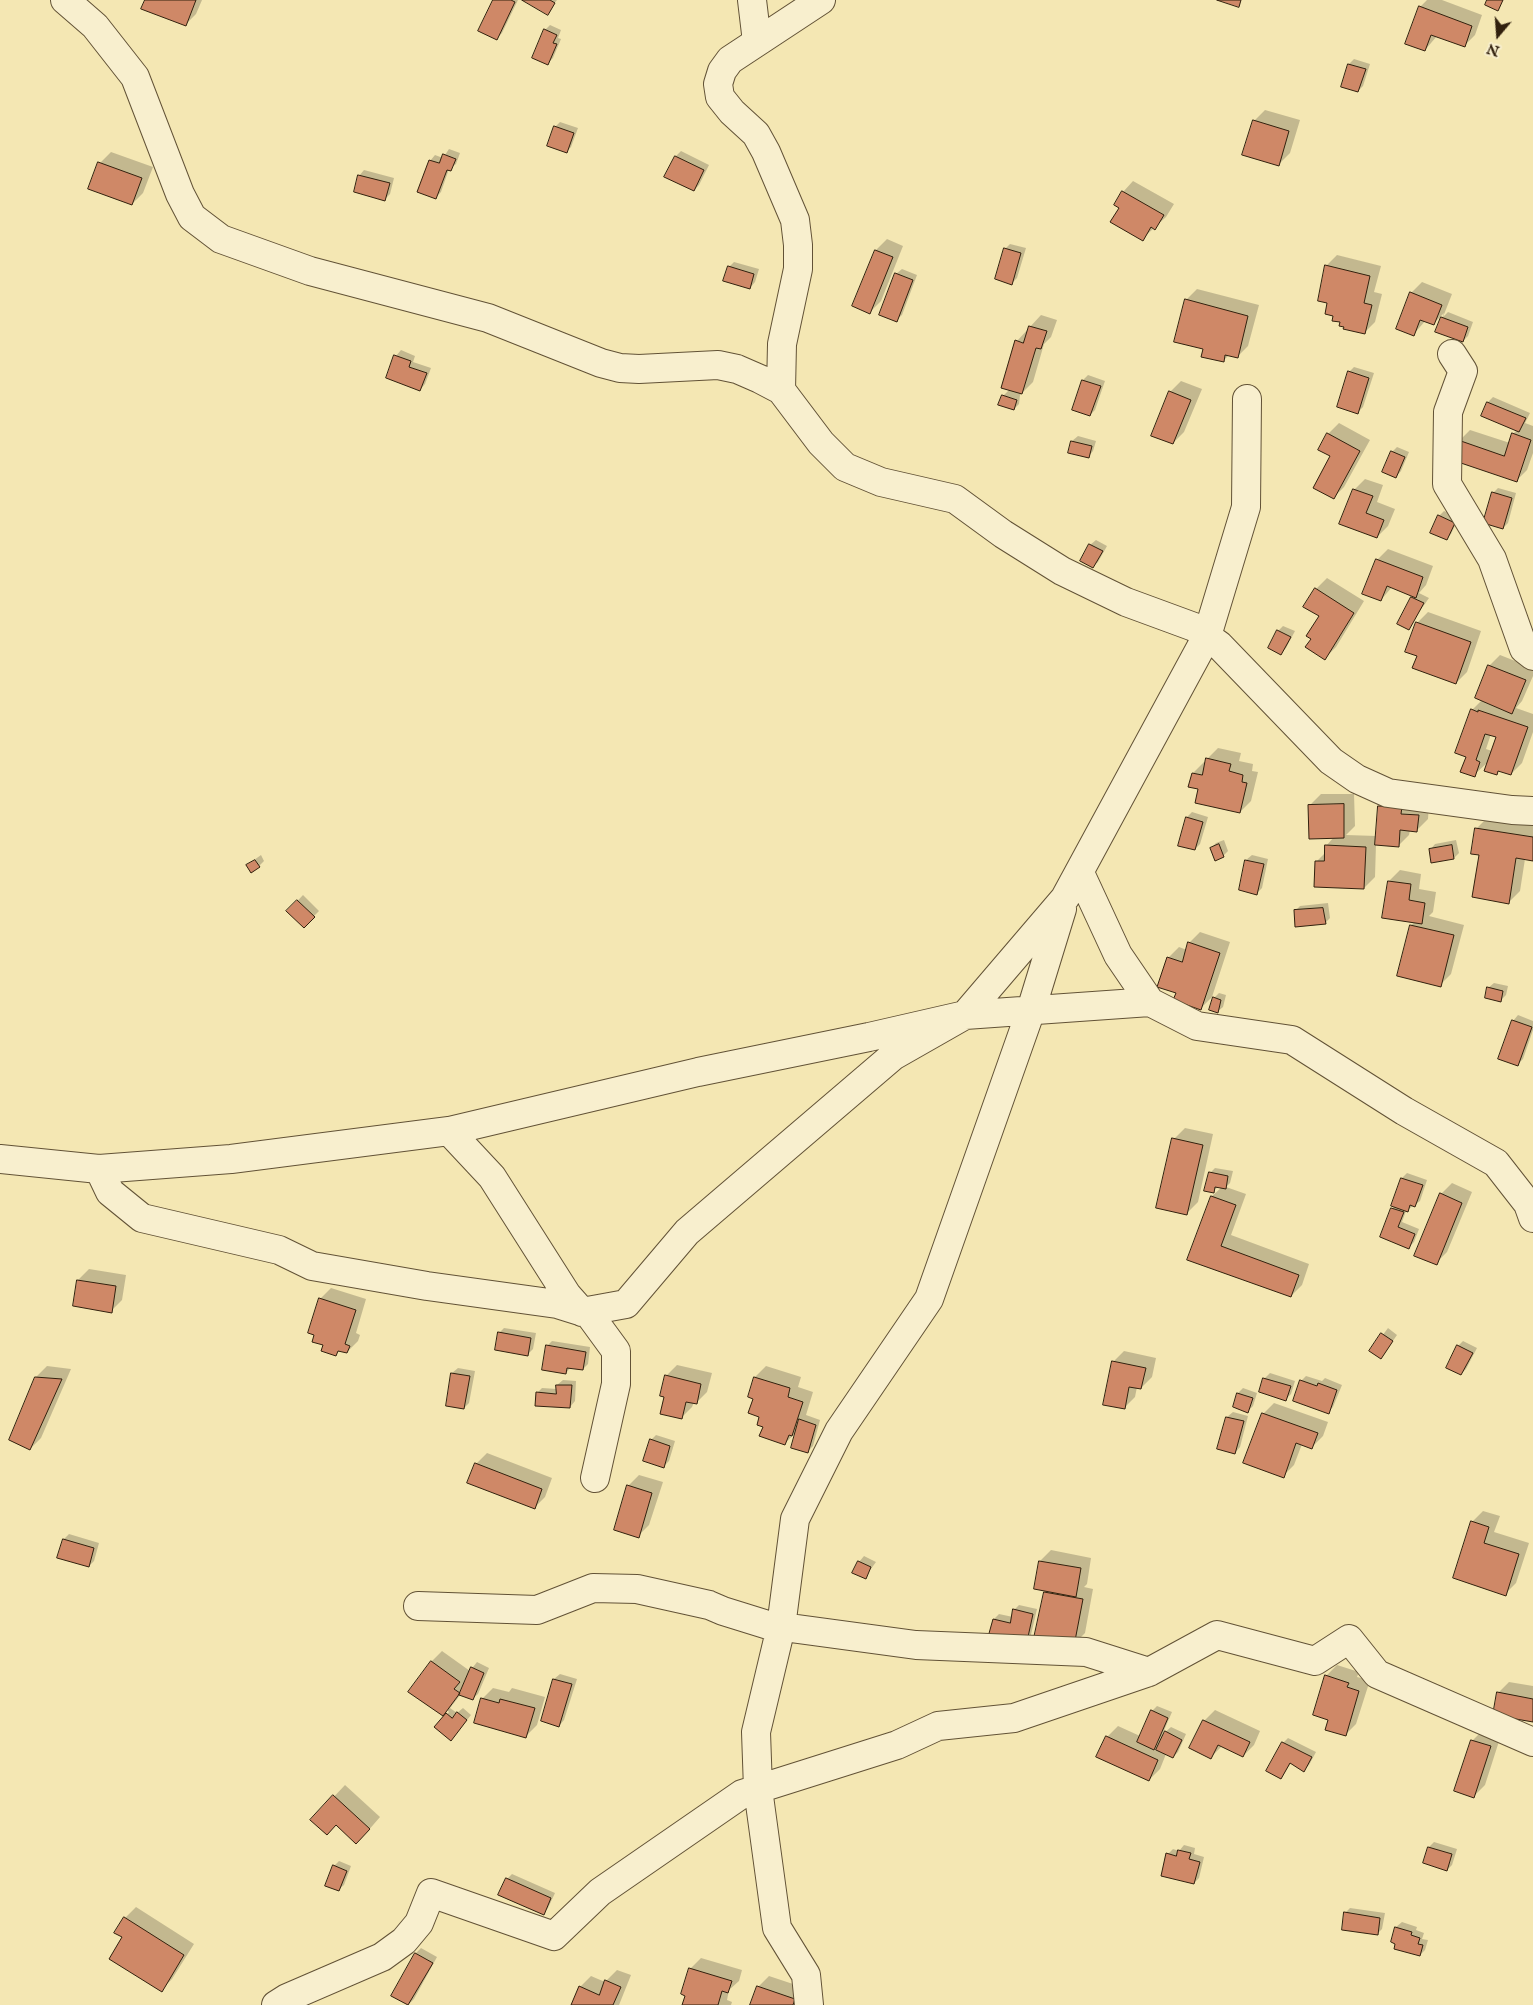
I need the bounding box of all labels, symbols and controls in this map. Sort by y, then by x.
north arrow [1473,10,1523,60]
text: N [1485,39,1502,60]

